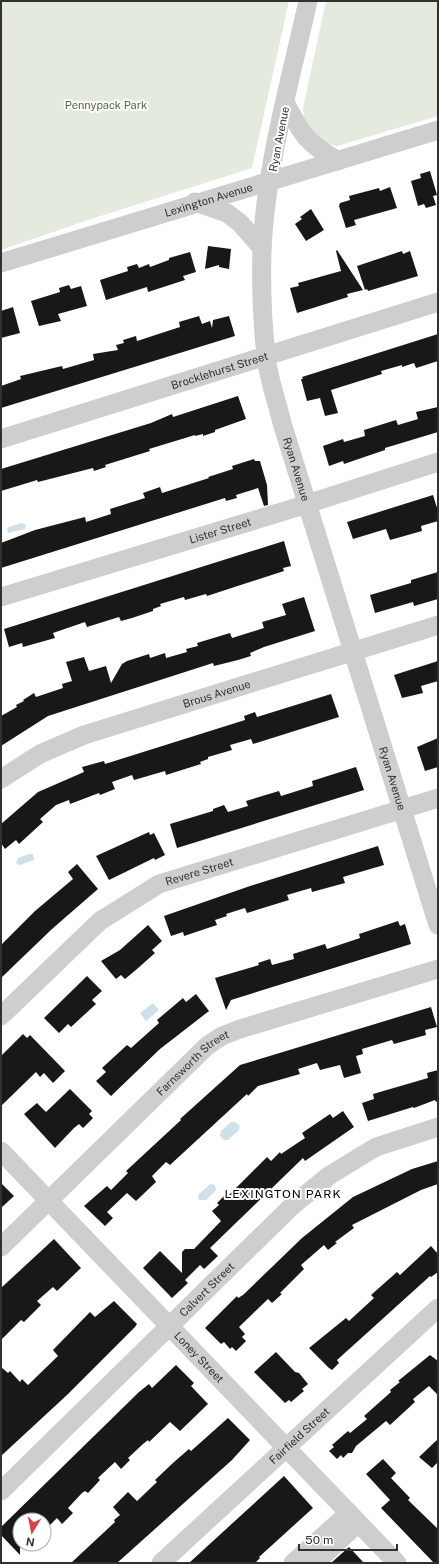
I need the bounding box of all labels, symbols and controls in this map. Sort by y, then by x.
park label: Pennypack Park [65,99,147,111]
street label: Ryan Avenue [267,105,291,173]
street label: Lexington Avenue [163,181,254,219]
street label: Brocklehurst Street [170,350,269,391]
street label: Ryan Avenue [281,436,312,503]
street label: Lister Street [188,516,253,546]
street label: Brous Avenue [181,678,252,710]
street label: Ryan Avenue [377,745,408,812]
street label: Revere Street [164,855,235,888]
street label: Farnsworth Street [154,1028,230,1098]
district label: LEXINGTON PARK [224,1187,342,1201]
street label: Calvert Street [177,1260,237,1319]
street label: Loney Street [172,1329,226,1385]
street label: Fairfield Street [267,1405,332,1466]
north arrow [12,1512,52,1552]
scale bar [299,1526,397,1552]
text: 50 m [305,1533,333,1547]
text: N [25,1535,36,1549]

